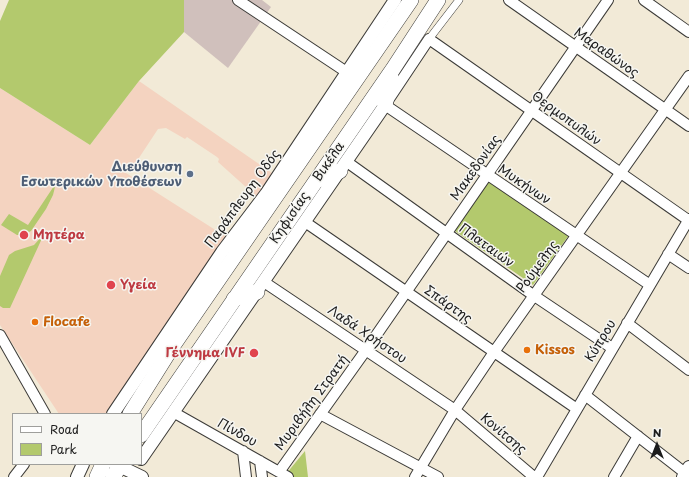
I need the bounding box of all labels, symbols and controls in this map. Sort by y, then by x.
street label: Μαραθώνος [571,25,641,81]
street label: Θερμοπυλών [528,89,604,149]
street label: Μακεδονίας [448,132,504,204]
street label: Βικέλα [310,139,348,185]
street label: Παράπλευρη Οδός [202,147,284,251]
place label: Διεύθυνση Εσωτερικών Υποθέσεων [21,159,182,190]
street label: Μυκήνων [495,162,553,208]
marker: Διεύθυνση Εσωτερικών Υποθέσεων [185,169,195,179]
street label: Κηφισίας [267,189,313,247]
street label: Πλαταιών [455,221,517,271]
place label: Μητέρα [33,227,85,243]
marker: Μητέρα [18,229,30,241]
street label: Ρούμελης [514,238,562,296]
place label: Υγεία [120,277,156,293]
marker: Υγεία [105,279,117,291]
street label: Σπάρτης [421,283,475,327]
street label: Λαδά Χρήστου [325,303,409,367]
place label: Flocafe [43,314,90,330]
marker: Flocafe [30,317,40,327]
street label: Κύπρου [582,317,620,365]
place label: Kissos [535,342,575,358]
place label: Γέννημα IVF [166,345,245,361]
marker: Kissos [522,345,532,355]
marker: Γέννημα IVF [248,347,260,359]
street label: Μυριβήλη Στρατή [272,352,352,454]
street label: Κονίτσης [477,410,529,458]
legend [12,413,142,465]
street label: Πίνδου [214,416,260,450]
text: Road [50,420,79,438]
text: N [653,424,661,441]
north arrow [637,425,677,465]
text: Park [50,440,77,458]

